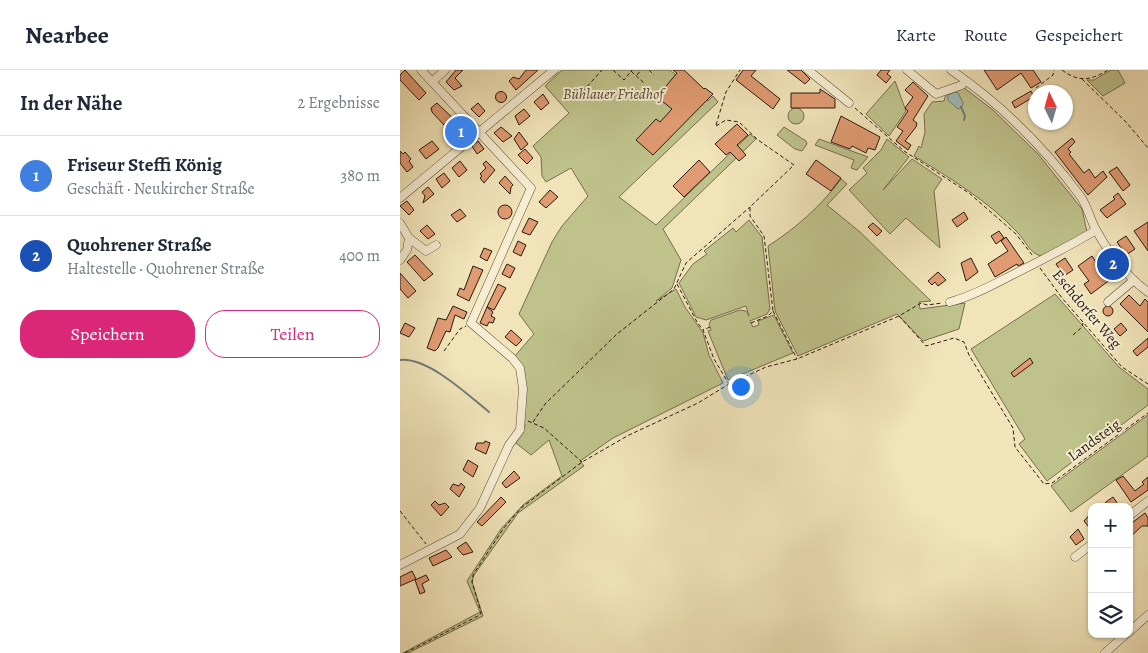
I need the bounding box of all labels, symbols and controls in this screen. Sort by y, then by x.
text: Nearbee [25,19,109,51]
text: Karte [896,23,936,47]
text: Route [964,23,1007,47]
text: Gespeichert [1035,23,1123,47]
park label: Bühlauer Friedhof [563,84,666,104]
north arrow [1028,85,1073,130]
text: In der Nähe [20,89,122,117]
text: 2 Ergebnisse [298,92,380,114]
pin: 1 [445,113,477,151]
text: Friseur Steffi König [67,152,222,178]
text: 1 [33,165,39,187]
text: 380 m [341,165,380,187]
text: Geschäft · Neukircher Straße [67,178,255,200]
text: Quohrener Straße [67,232,212,258]
text: 2 [32,245,40,267]
text: 400 m [339,245,380,267]
pin: 2 [1097,245,1129,283]
text: Haltestelle · Quohrener Straße [67,258,264,280]
street label: Eschdorfer Weg [1048,265,1126,353]
button: Speichern [20,310,195,358]
button: Teilen [205,310,380,358]
your location [728,374,754,400]
street label: Landsteig [1064,414,1125,466]
map controls [1088,503,1133,638]
button: + [1088,503,1133,548]
button: − [1088,548,1133,593]
button: layers [1088,593,1133,638]

